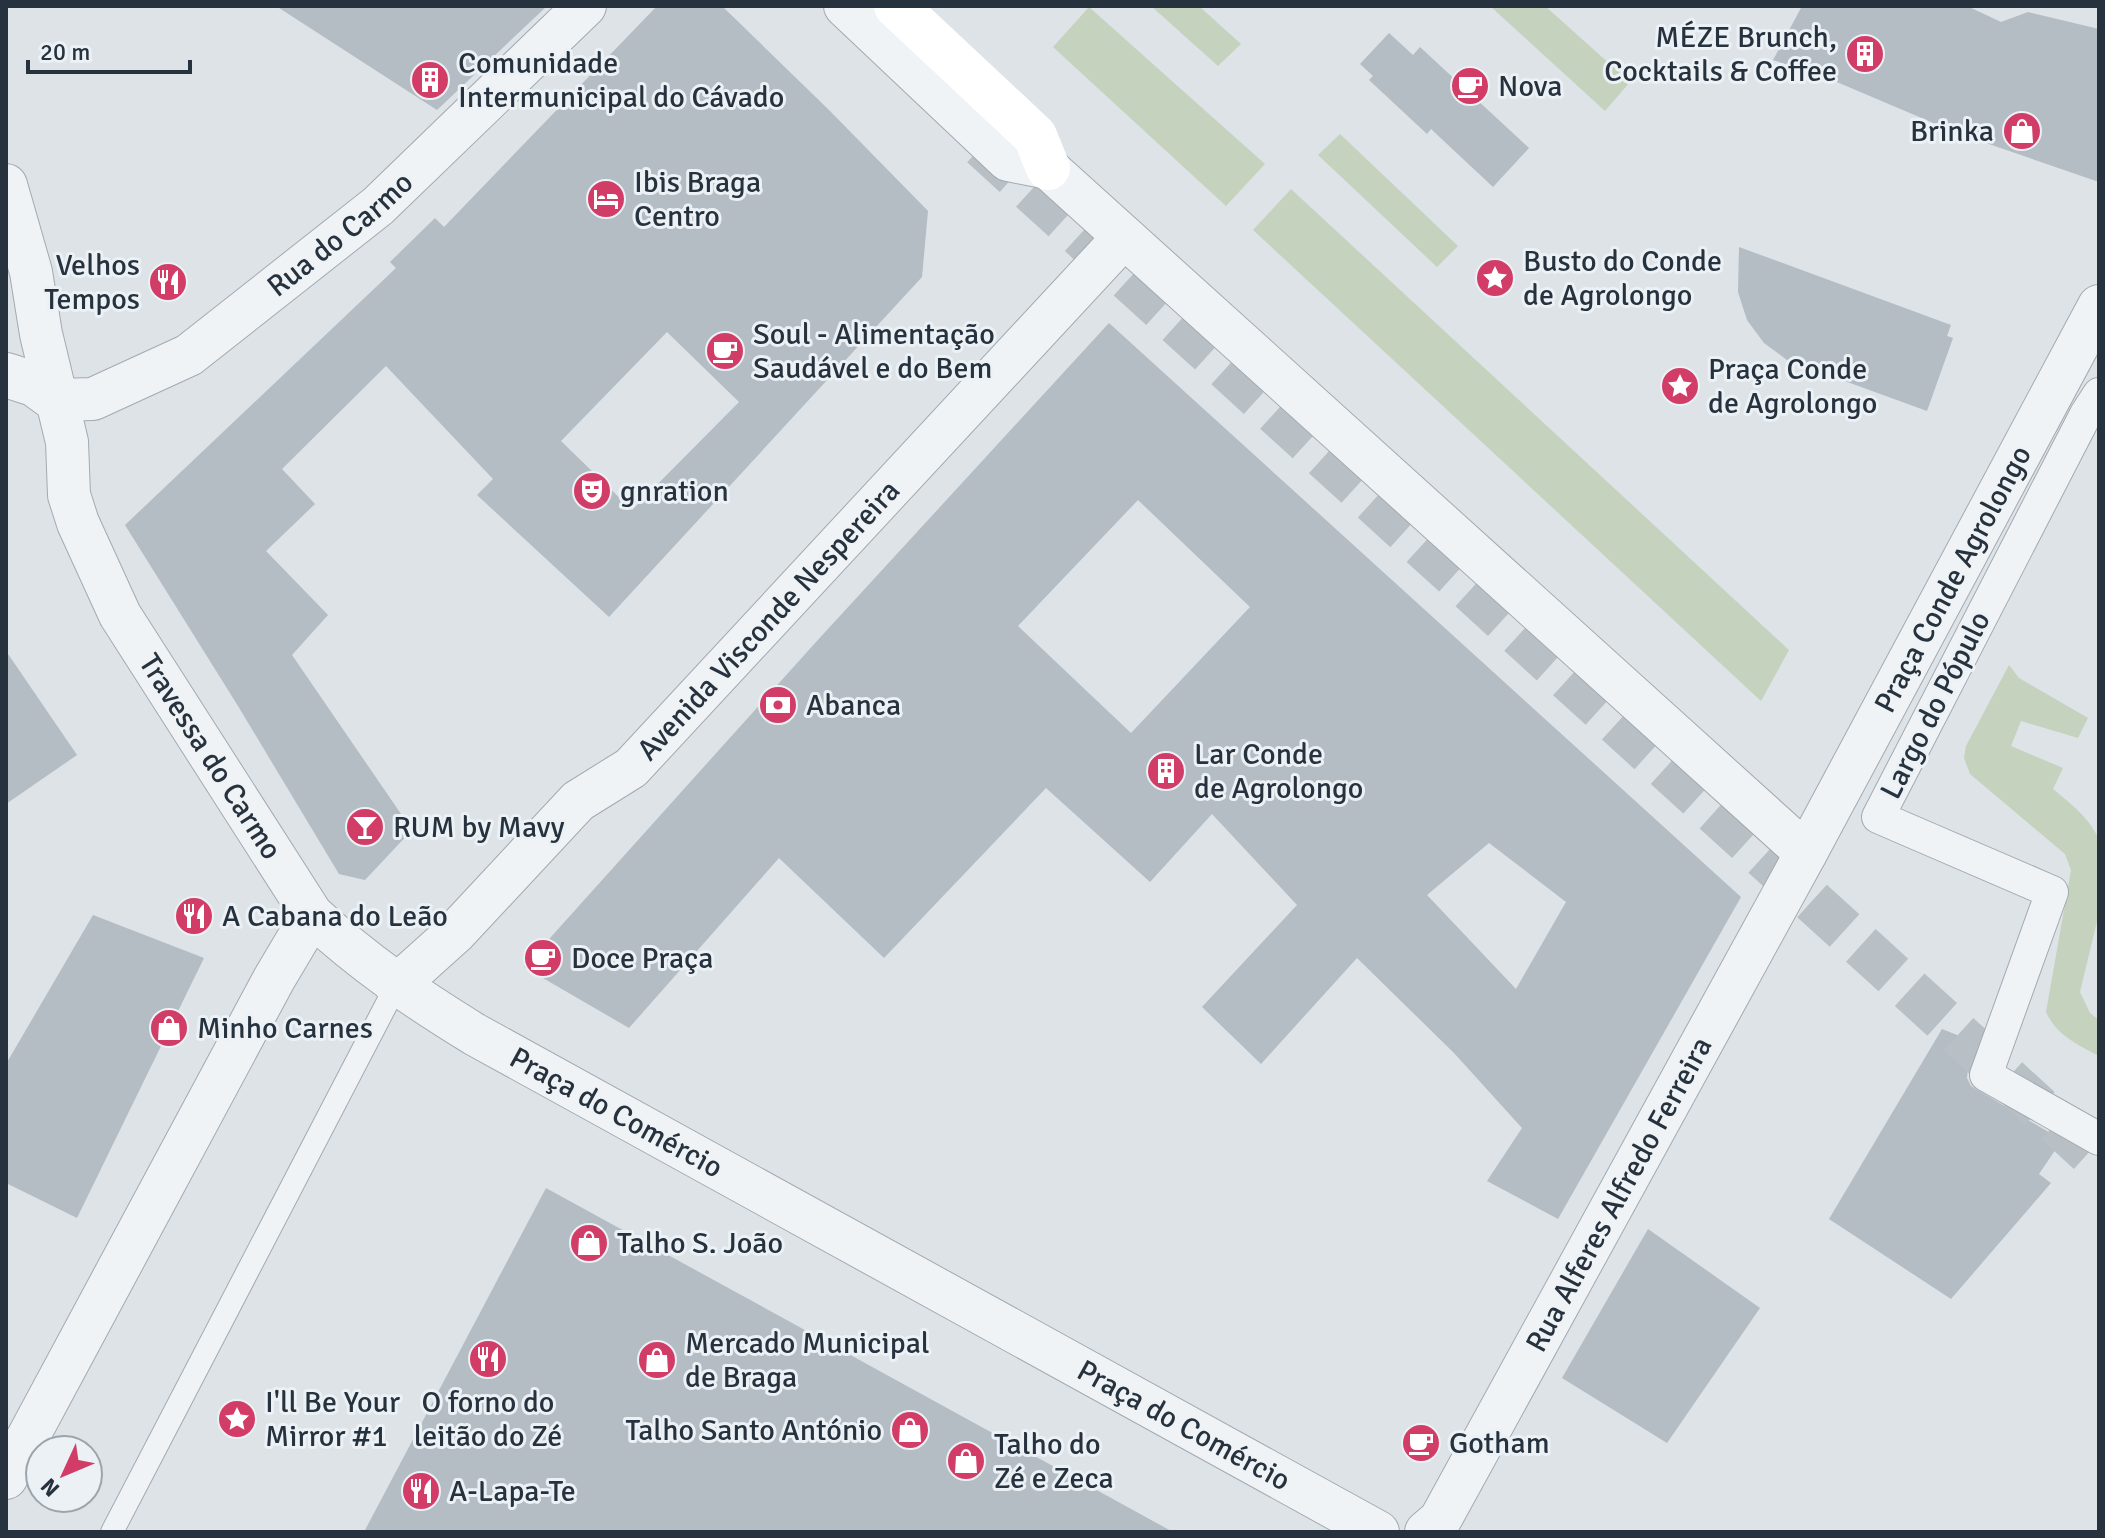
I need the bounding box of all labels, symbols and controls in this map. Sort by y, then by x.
place label: MÉZE Brunch, Cocktails & Coffee [1604,19,1837,90]
scale bar [28,24,190,74]
building icon: MÉZE Brunch, Cocktails & Coffee [1844,33,1886,75]
text: 20 m [40,37,90,67]
place label: Comunidade Intermunicipal do Cávado [458,45,784,116]
building icon: Comunidade Intermunicipal do Cávado [409,59,451,101]
cafe icon: Nova [1449,65,1491,107]
place label: Nova [1498,68,1563,105]
shop icon: Brinka [2001,110,2043,152]
place label: Brinka [1910,113,1994,150]
street label: Rua do Carmo [260,164,421,305]
place label: Ibis Braga Centro [634,164,761,235]
hotel icon: Ibis Braga Centro [585,178,627,220]
place label: Busto do Conde de Agrolongo [1523,243,1722,314]
place label: Velhos Tempos [44,247,140,318]
place icon: Busto do Conde de Agrolongo [1474,257,1516,299]
restaurant icon: Velhos Tempos [147,261,189,303]
place label: Soul - Alimentação Saudável e do Bem [753,316,995,387]
cafe icon: Soul - Alimentação Saudável e do Bem [704,330,746,372]
place label: Praça Conde de Agrolongo [1708,351,1877,422]
place icon: Praça Conde de Agrolongo [1659,365,1701,407]
street label: Praça Conde Agrolongo [1867,439,2040,719]
theatre icon: gnration [571,470,613,512]
street label: Avenida Visconde Nespereira [629,472,908,768]
place label: gnration [620,473,729,510]
street label: Largo do Pópulo [1872,605,1999,805]
street label: Travessa do Carmo [131,647,290,867]
bank icon: Abanca [757,684,799,726]
place label: Abanca [806,687,901,724]
place label: Lar Conde de Agrolongo [1194,736,1363,807]
building icon: Lar Conde de Agrolongo [1145,750,1187,792]
bar icon: RUM by Mavy [344,806,386,848]
place label: RUM by Mavy [393,809,564,846]
restaurant icon: A Cabana do Leão [173,895,215,937]
place label: A Cabana do Leão [222,898,448,935]
cafe icon: Doce Praça [522,937,564,979]
place label: Doce Praça [571,940,713,977]
shop icon: Minho Carnes [148,1007,190,1049]
place label: Minho Carnes [197,1010,373,1047]
street label: Rua Alferes Alfredo Ferreira [1518,1031,1720,1358]
street label: Praça do Comércio [503,1039,729,1186]
shop icon: Talho S. João [568,1222,610,1264]
place label: Talho S. João [617,1225,783,1262]
place label: Mercado Municipal de Braga [685,1325,930,1396]
restaurant icon: O forno do leitão do Zé [467,1338,509,1380]
shop icon: Mercado Municipal de Braga [636,1339,678,1381]
street label: Praça do Comércio [1071,1352,1297,1499]
place label: I'll Be Your Mirror #1 [265,1384,400,1455]
place label: O forno do leitão do Zé [414,1384,562,1455]
place icon: I'll Be Your Mirror #1 [216,1398,258,1440]
shop icon: Talho Santo António [889,1409,931,1451]
place label: Talho Santo António [626,1412,882,1449]
cafe icon: Gotham [1400,1422,1442,1464]
place label: Gotham [1449,1425,1550,1462]
place label: Talho do Zé e Zeca [994,1426,1114,1497]
north arrow [24,1434,104,1514]
shop icon: Talho do Zé e Zeca [945,1440,987,1482]
restaurant icon: A-Lapa-Te [400,1470,442,1512]
text: N [35,1473,65,1502]
place label: A-Lapa-Te [449,1473,576,1510]

